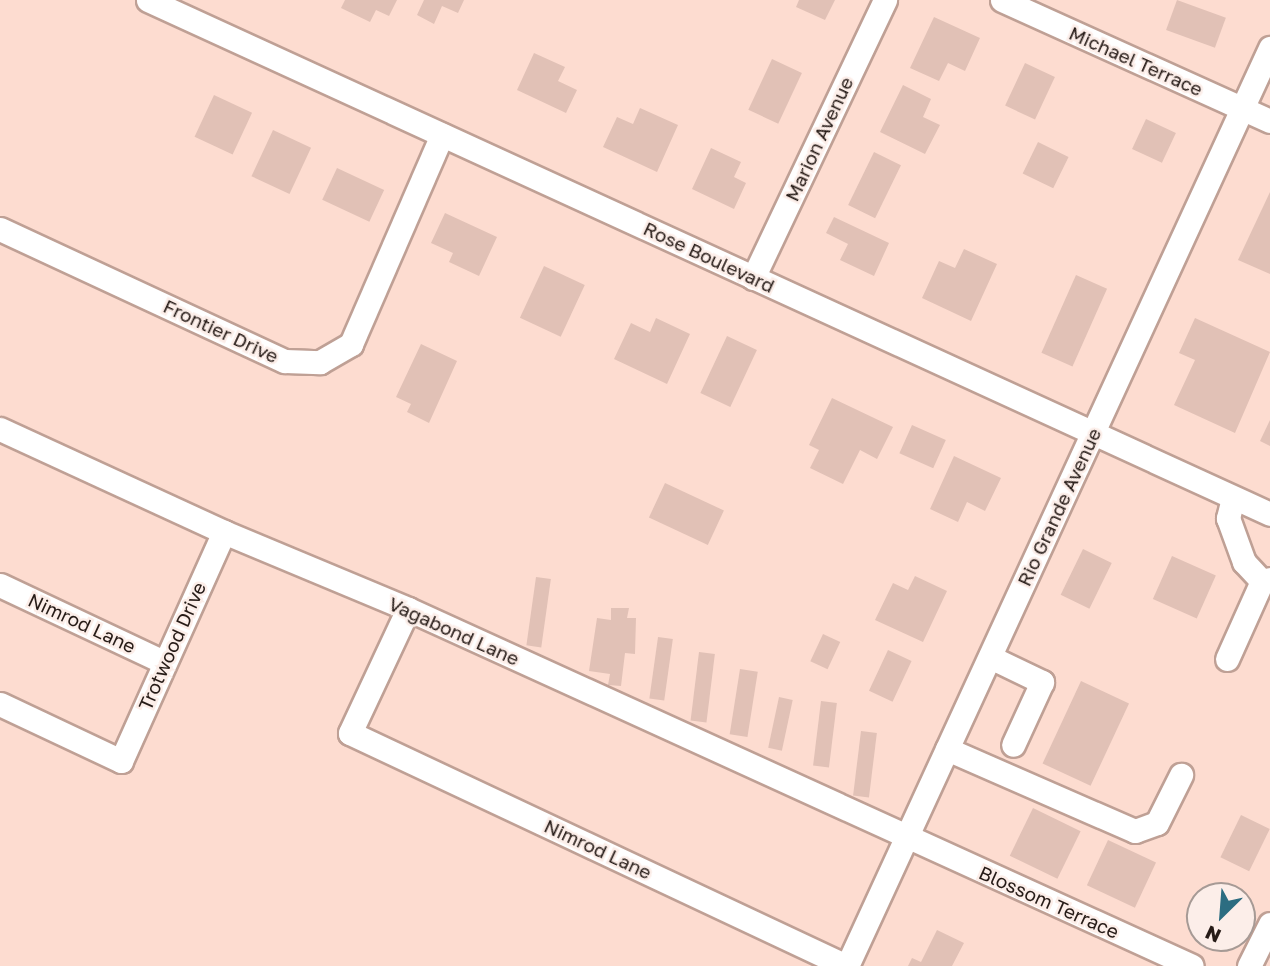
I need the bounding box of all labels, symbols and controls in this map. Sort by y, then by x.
street label: Michael Terrace [1066,21,1206,101]
street label: Marion Avenue [780,73,858,205]
street label: Rose Boulevard [640,217,778,297]
street label: Frontier Drive [160,294,282,368]
street label: Rio Grande Avenue [1012,424,1106,590]
street label: Trotwood Drive [134,578,210,714]
street label: Nimrod Lane [25,588,139,658]
street label: Vagabond Lane [385,592,523,670]
street label: Nimrod Lane [541,814,655,884]
street label: Blossom Terrace [975,861,1123,943]
north arrow [1186,882,1256,952]
text: N [1201,921,1224,948]

